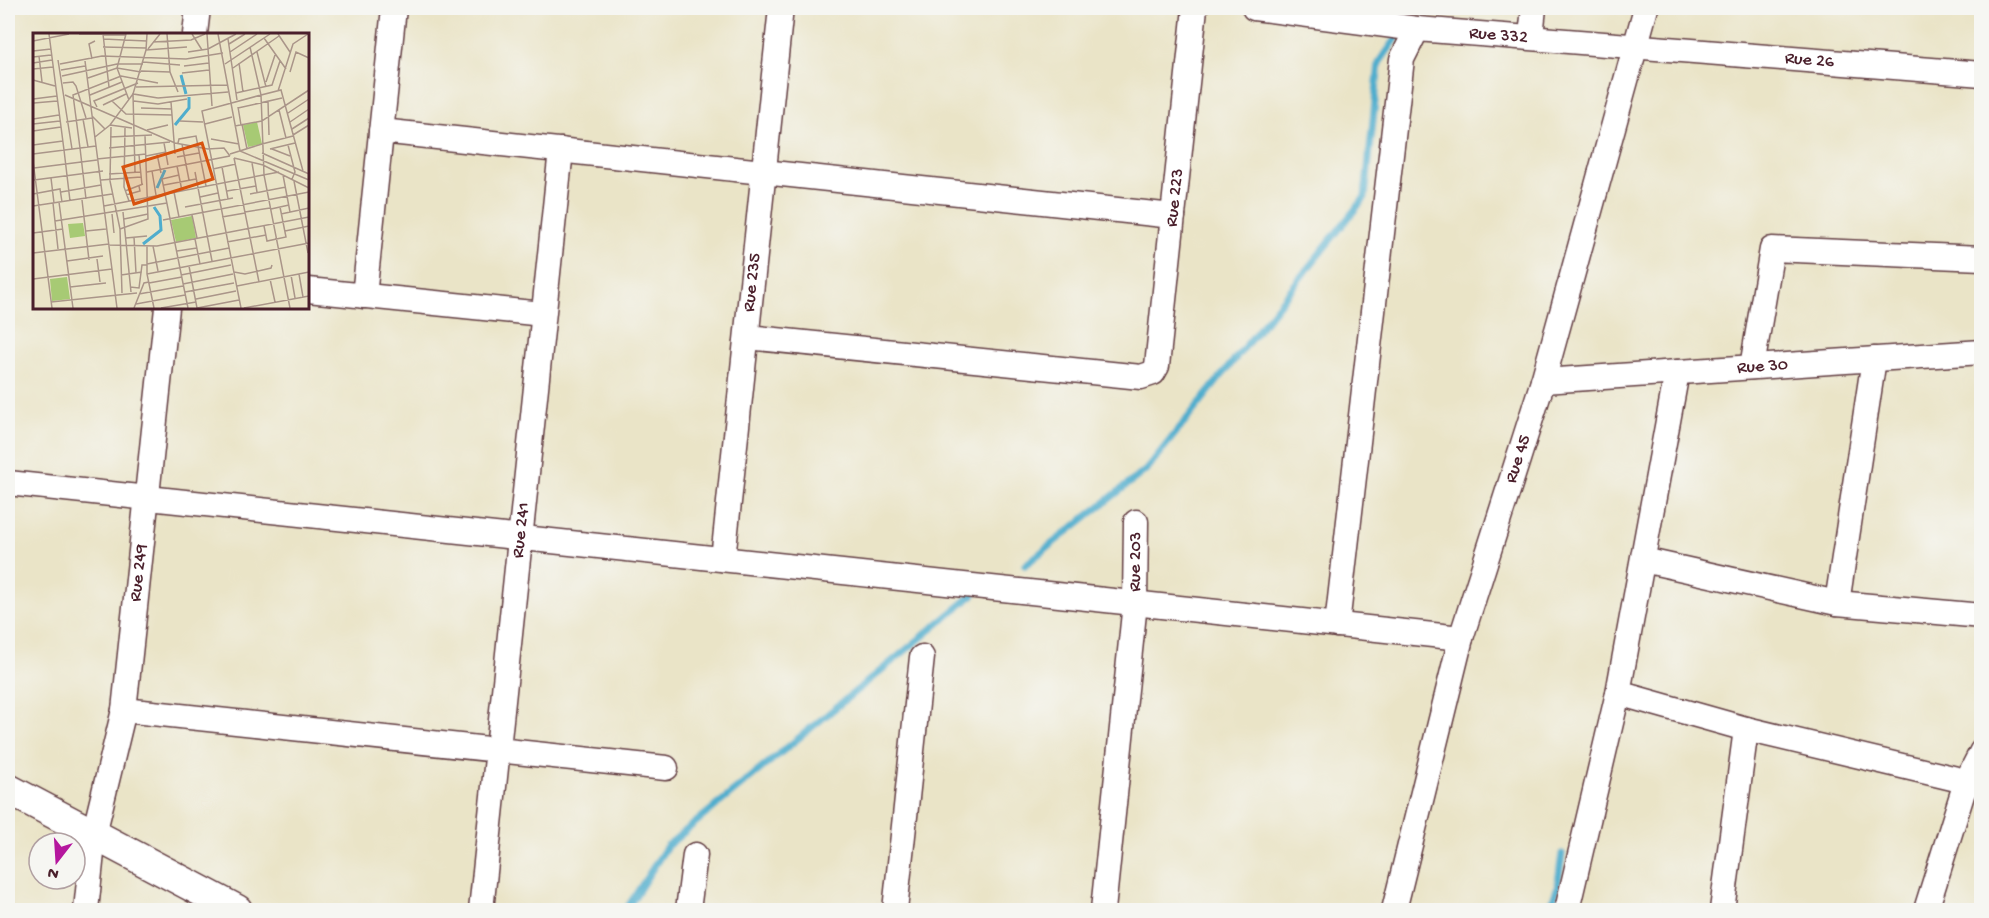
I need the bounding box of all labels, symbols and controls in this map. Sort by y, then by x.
street label: Rue 332 [1468,23,1529,48]
inset map [33,33,309,309]
street label: Rue 26 [1784,48,1836,73]
street label: Rue 223 [1161,168,1188,228]
street label: Rue 235 [739,252,766,313]
street label: Rue 30 [1736,354,1789,379]
street label: Rue 45 [1501,432,1536,486]
street label: Rue 241 [508,501,534,559]
street label: Rue 203 [1125,532,1146,592]
street label: Rue 249 [125,543,152,603]
north arrow [27,831,87,891]
text: N [45,861,61,883]

